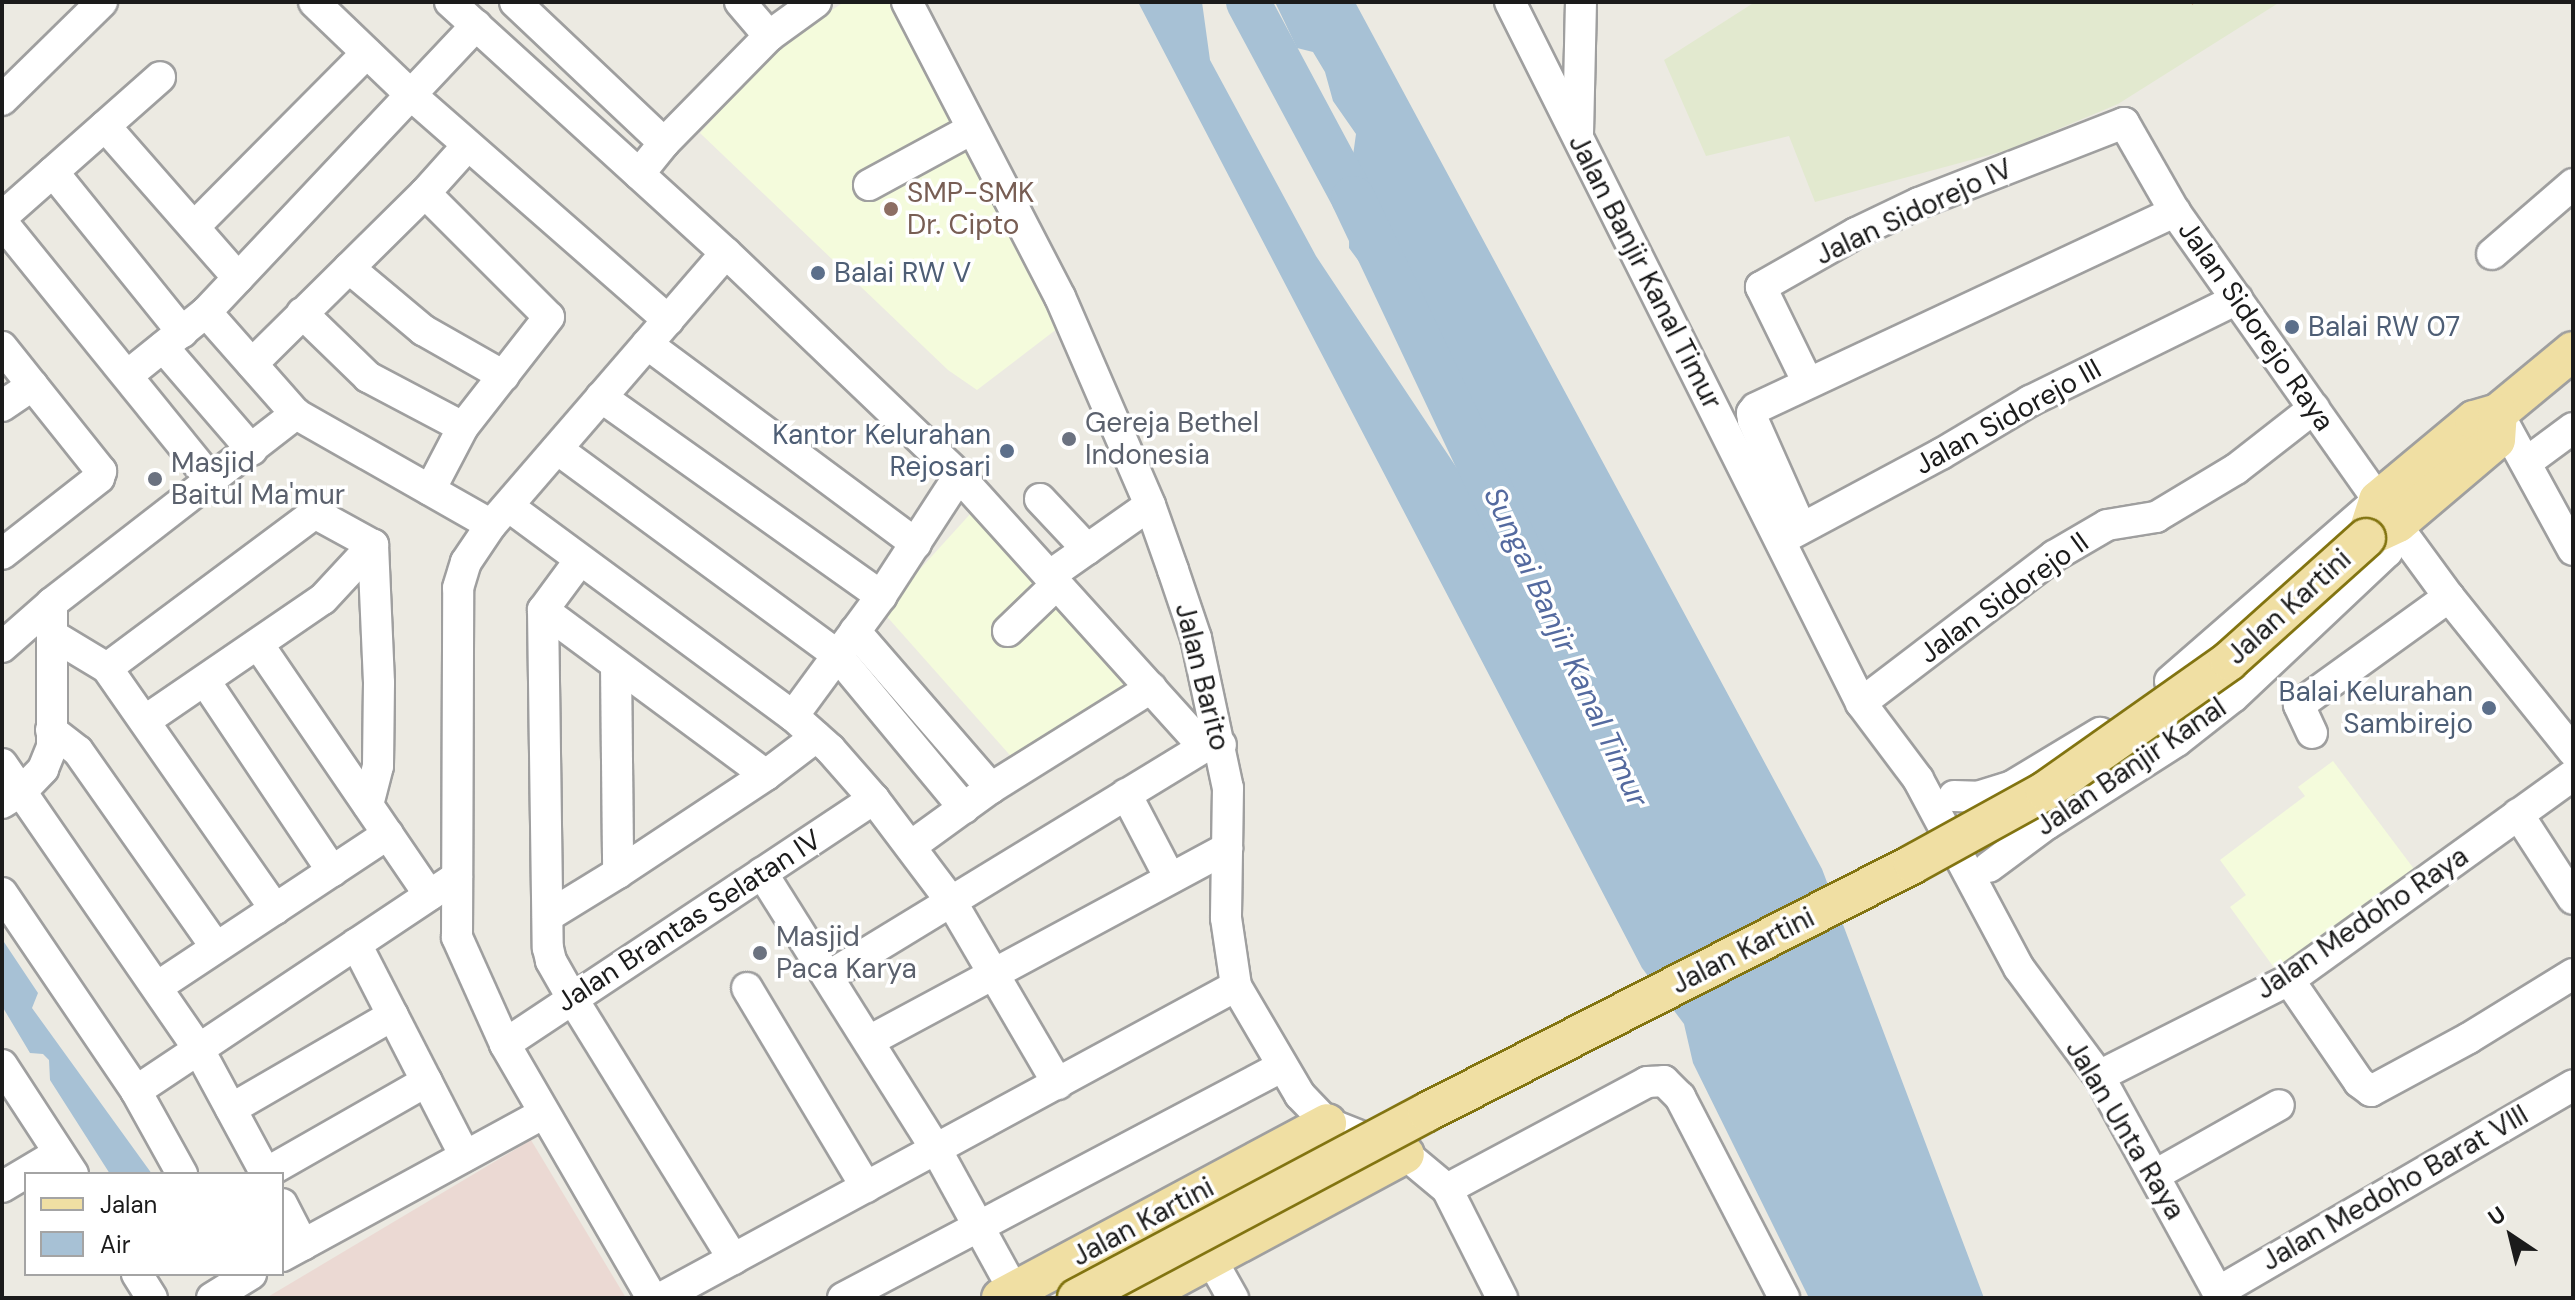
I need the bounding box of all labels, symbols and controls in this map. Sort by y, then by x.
street label: Jalan Banjir Kanal Timur [1561,129,1729,415]
street label: Jalan Sidorejo IV [1810,152,2018,272]
place label: SMP-SMK Dr. Cipto [907,176,1034,242]
marker: SMP-SMK Dr. Cipto [882,200,900,218]
street label: Jalan Sidorejo Raya [2171,214,2341,438]
place label: Balai RW V [834,256,971,290]
marker: Balai RW V [809,264,827,282]
place label: Balai RW 07 [2308,310,2460,344]
marker: Balai RW 07 [2283,318,2301,336]
street label: Jalan Sidorejo III [1909,352,2107,482]
place label: Gereja Bethel Indonesia [1085,406,1259,472]
place label: Kantor Kelurahan Rejosari [772,418,991,484]
marker: Gereja Bethel Indonesia [1060,430,1078,448]
marker: Kantor Kelurahan Rejosari [998,442,1016,460]
place label: Masjid Baitul Ma'mur [171,446,345,512]
marker: Masjid Baitul Ma'mur [146,470,164,488]
water label: Sungai Banjir Kanal Timur [1476,482,1656,812]
street label: Jalan Sidorejo II [1913,525,2095,671]
street label: Jalan Kartini [2220,542,2358,672]
street label: Jalan Barito [1167,600,1237,754]
place label: Balai Kelurahan Sambirejo [2279,675,2473,741]
street label: Jalan Banjir Kanal [2029,691,2233,843]
marker: Balai Kelurahan Sambirejo [2480,699,2498,717]
street label: Jalan Brantas Selatan IV [550,823,828,1019]
street label: Jalan Medoho Raya [2249,839,2475,1007]
street label: Jalan Kartini [1666,901,1820,1001]
place label: Masjid Paca Karya [776,920,917,986]
marker: Masjid Paca Karya [751,944,769,962]
street label: Jalan Unta Raya [2058,1034,2192,1226]
street label: Jalan Medoho Barat VIII [2256,1098,2534,1278]
street label: Jalan Kartini [1066,1171,1220,1273]
legend [24,1172,284,1276]
text: Jalan [100,1189,157,1220]
north arrow [2471,1196,2551,1276]
text: U [2482,1200,2511,1232]
text: Air [100,1229,131,1260]

